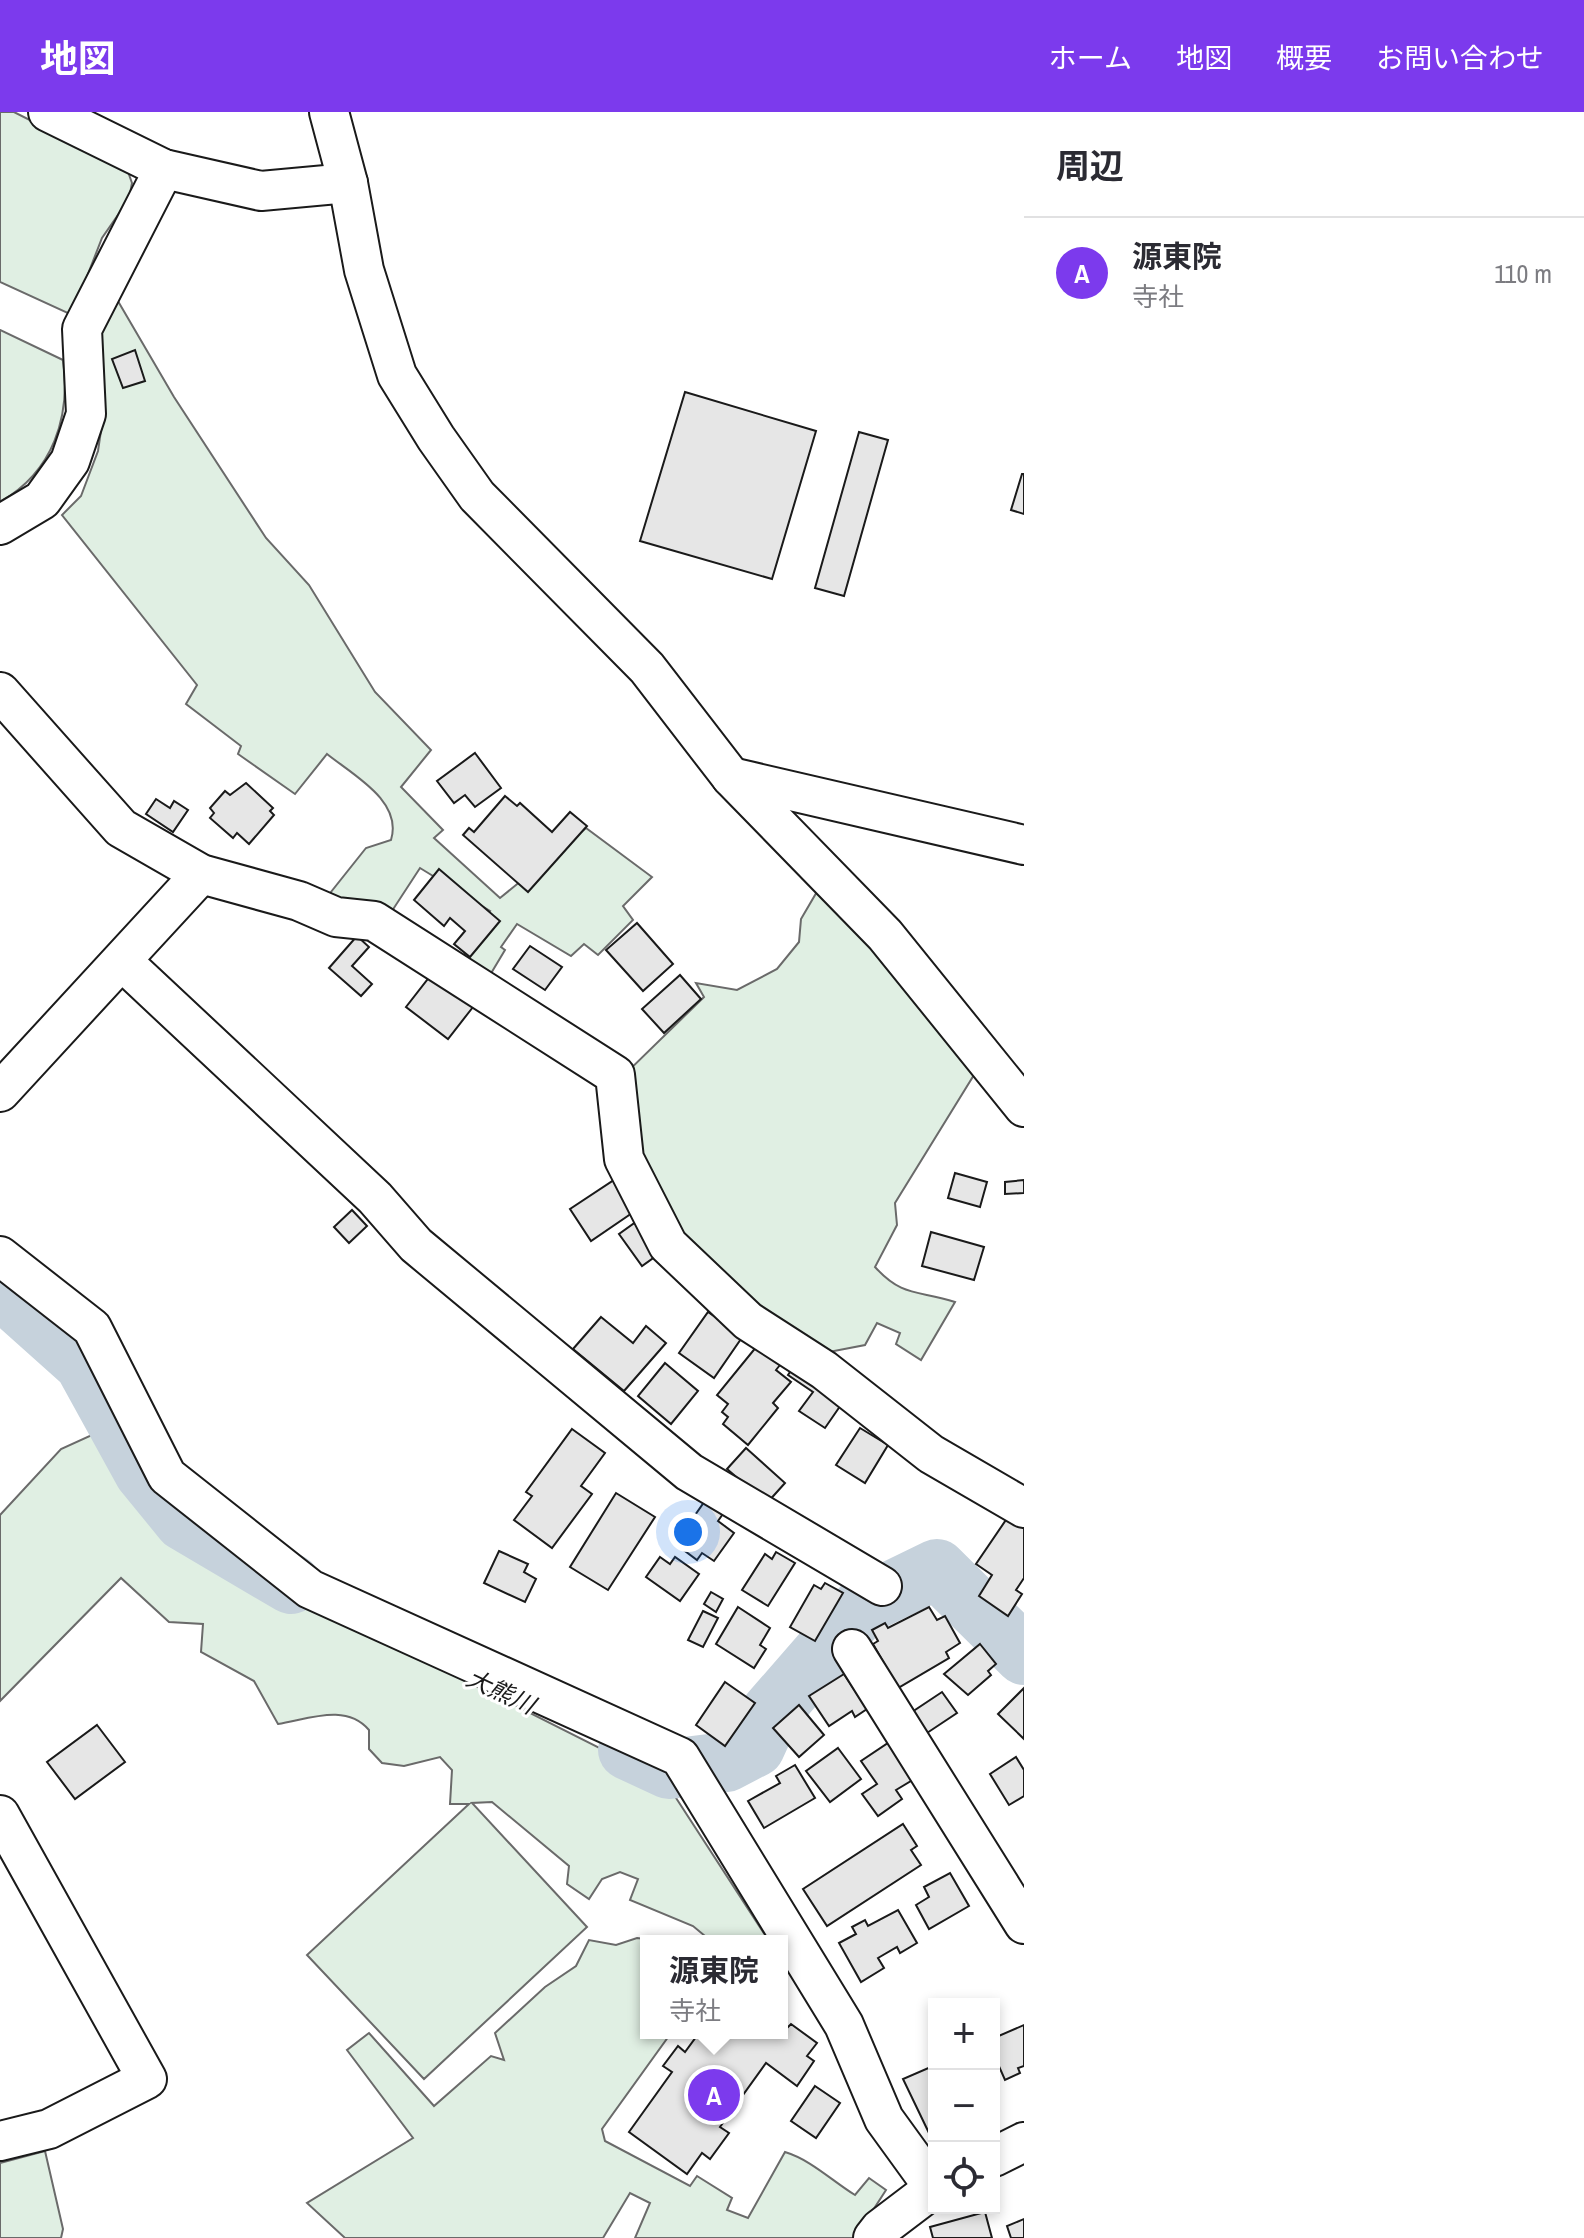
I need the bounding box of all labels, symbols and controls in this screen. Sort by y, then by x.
text: 地図 [40,33,116,84]
text: ホーム [1049,39,1132,77]
text: 地図 [1176,39,1232,77]
text: 概要 [1276,39,1332,77]
text: お問い合わせ [1376,39,1544,77]
text: 周辺 [1056,143,1124,189]
text: 源東院 [1132,236,1222,276]
text: A [1074,256,1090,291]
text: 110 m [1494,256,1552,291]
text: 寺社 [1132,279,1184,314]
your location [668,1512,708,1552]
water label: 大熊川 [462,1661,543,1722]
popup [640,1935,788,2039]
text: 源東院 [669,1950,759,1990]
text: 寺社 [669,1993,721,2028]
map controls [928,1998,1000,2214]
button: + [928,1998,1000,2070]
pin: A [688,2065,740,2125]
button: − [928,2070,1000,2142]
button: locate [928,2142,1000,2214]

